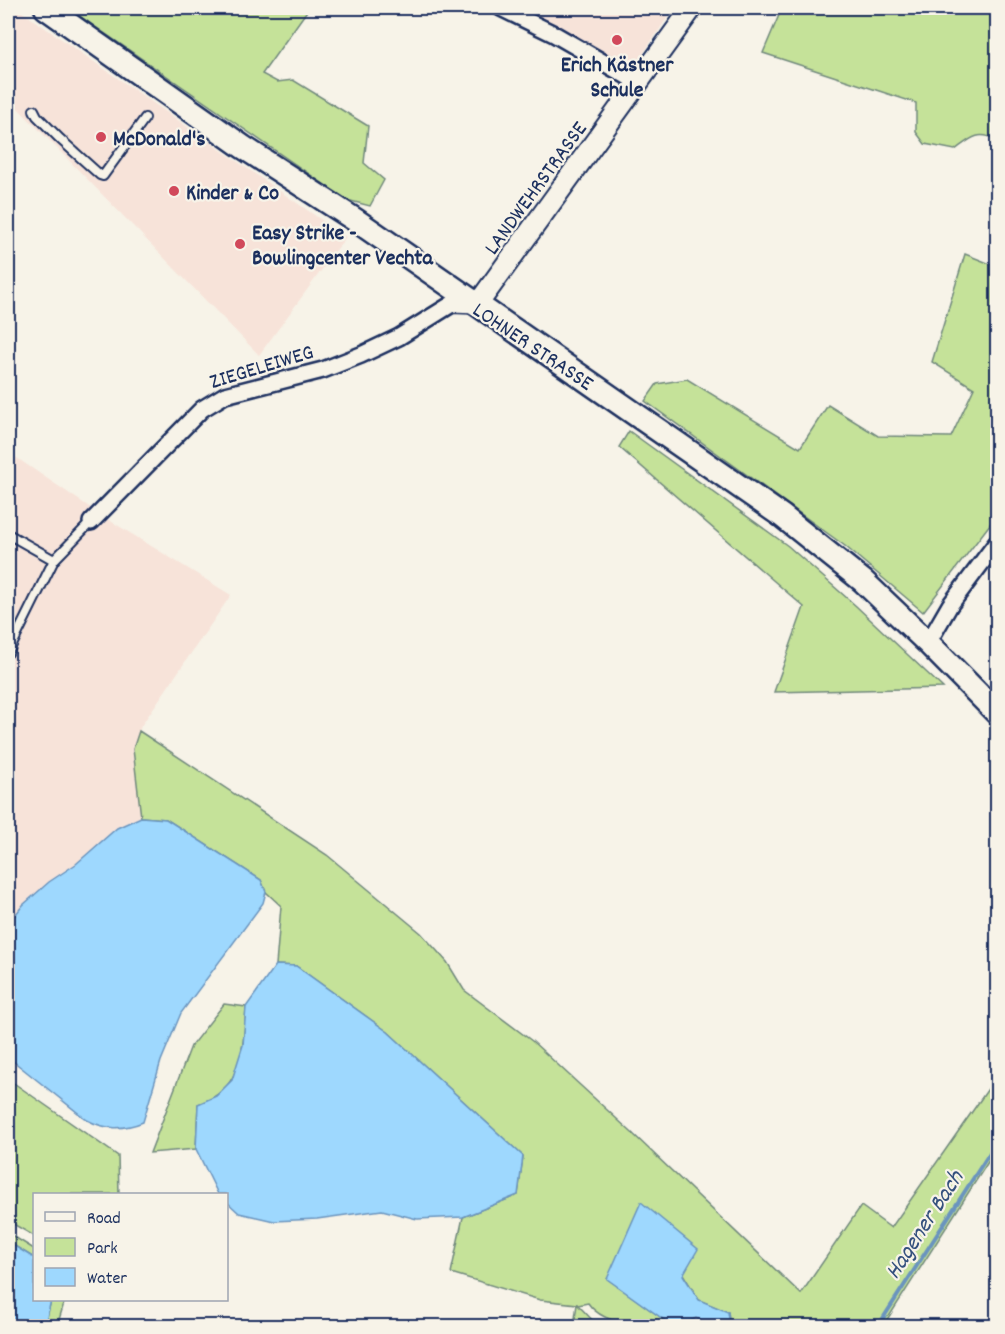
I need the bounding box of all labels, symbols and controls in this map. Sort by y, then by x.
marker: Erich Kästner Schule [610,33,624,47]
place label: Erich Kästner Schule [561,51,674,107]
street label: LANDWEHRSTRASSE [478,116,596,262]
place label: McDonald's [113,125,206,156]
marker: McDonald's [94,130,108,144]
place label: Kinder & Co [186,179,279,210]
marker: Kinder & Co [167,184,181,198]
place label: Easy Strike - Bowlingcenter Vechta [252,219,433,275]
marker: Easy Strike - Bowlingcenter Vechta [233,237,247,251]
street label: LOHNER STRASSE [465,296,599,400]
street label: ZIEGELEIWEG [206,338,318,399]
water label: Hagener Bach [878,1164,974,1287]
legend [33,1193,228,1301]
text: Road [87,1207,121,1232]
text: Park [87,1237,118,1262]
text: Water [87,1267,127,1292]

